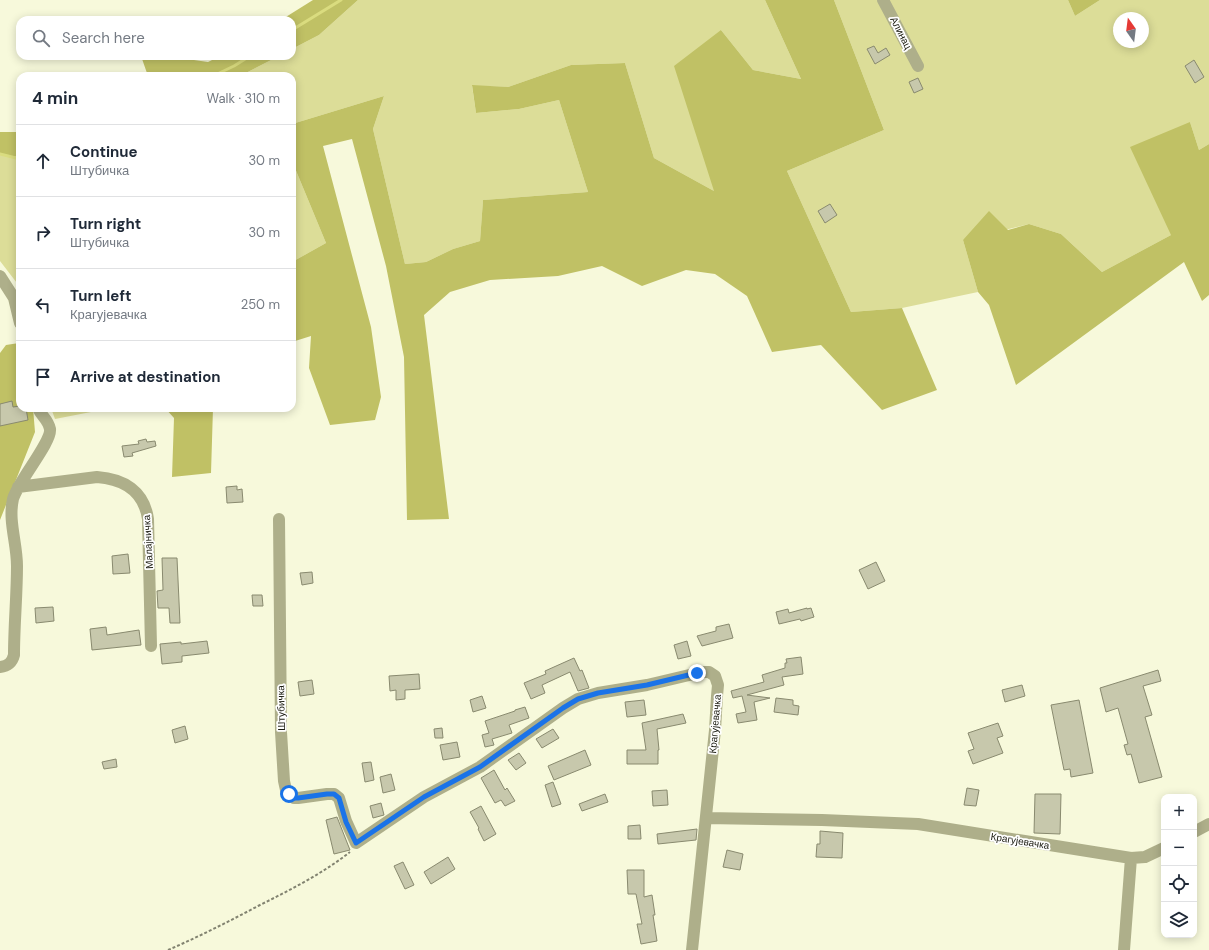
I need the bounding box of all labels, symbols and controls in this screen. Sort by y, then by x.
north arrow [1113,12,1149,48]
street label: Алинац [887,14,915,52]
search box [16,16,296,60]
icon: search [30,27,52,49]
text: Search here [62,28,145,48]
text: 4 min [32,87,78,109]
text: Walk · 310 m [207,90,280,107]
text: Continue [70,142,138,162]
icon: ahead [32,150,54,172]
text: 30 m [248,152,280,169]
text: Штубичка [70,162,129,179]
text: Turn right [70,214,141,234]
icon: right [32,222,54,244]
text: 30 m [248,224,280,241]
text: Штубичка [70,234,129,251]
text: Turn left [70,286,131,306]
icon: left [32,294,54,316]
text: 250 m [241,296,280,313]
text: Крагујевачка [70,306,147,323]
icon: arrive [32,366,54,388]
text: Arrive at destination [70,367,221,387]
street label: Малајничка [140,514,156,569]
route end [688,664,706,682]
street label: Штубичка [274,685,288,731]
street label: Крагујевачка [706,693,724,754]
route start [280,785,298,803]
map controls [1161,794,1197,938]
button: + [1161,794,1197,830]
street label: Крагујевачка [990,830,1051,852]
button: − [1161,830,1197,866]
button: locate [1161,866,1197,902]
button: layers [1161,902,1197,938]

